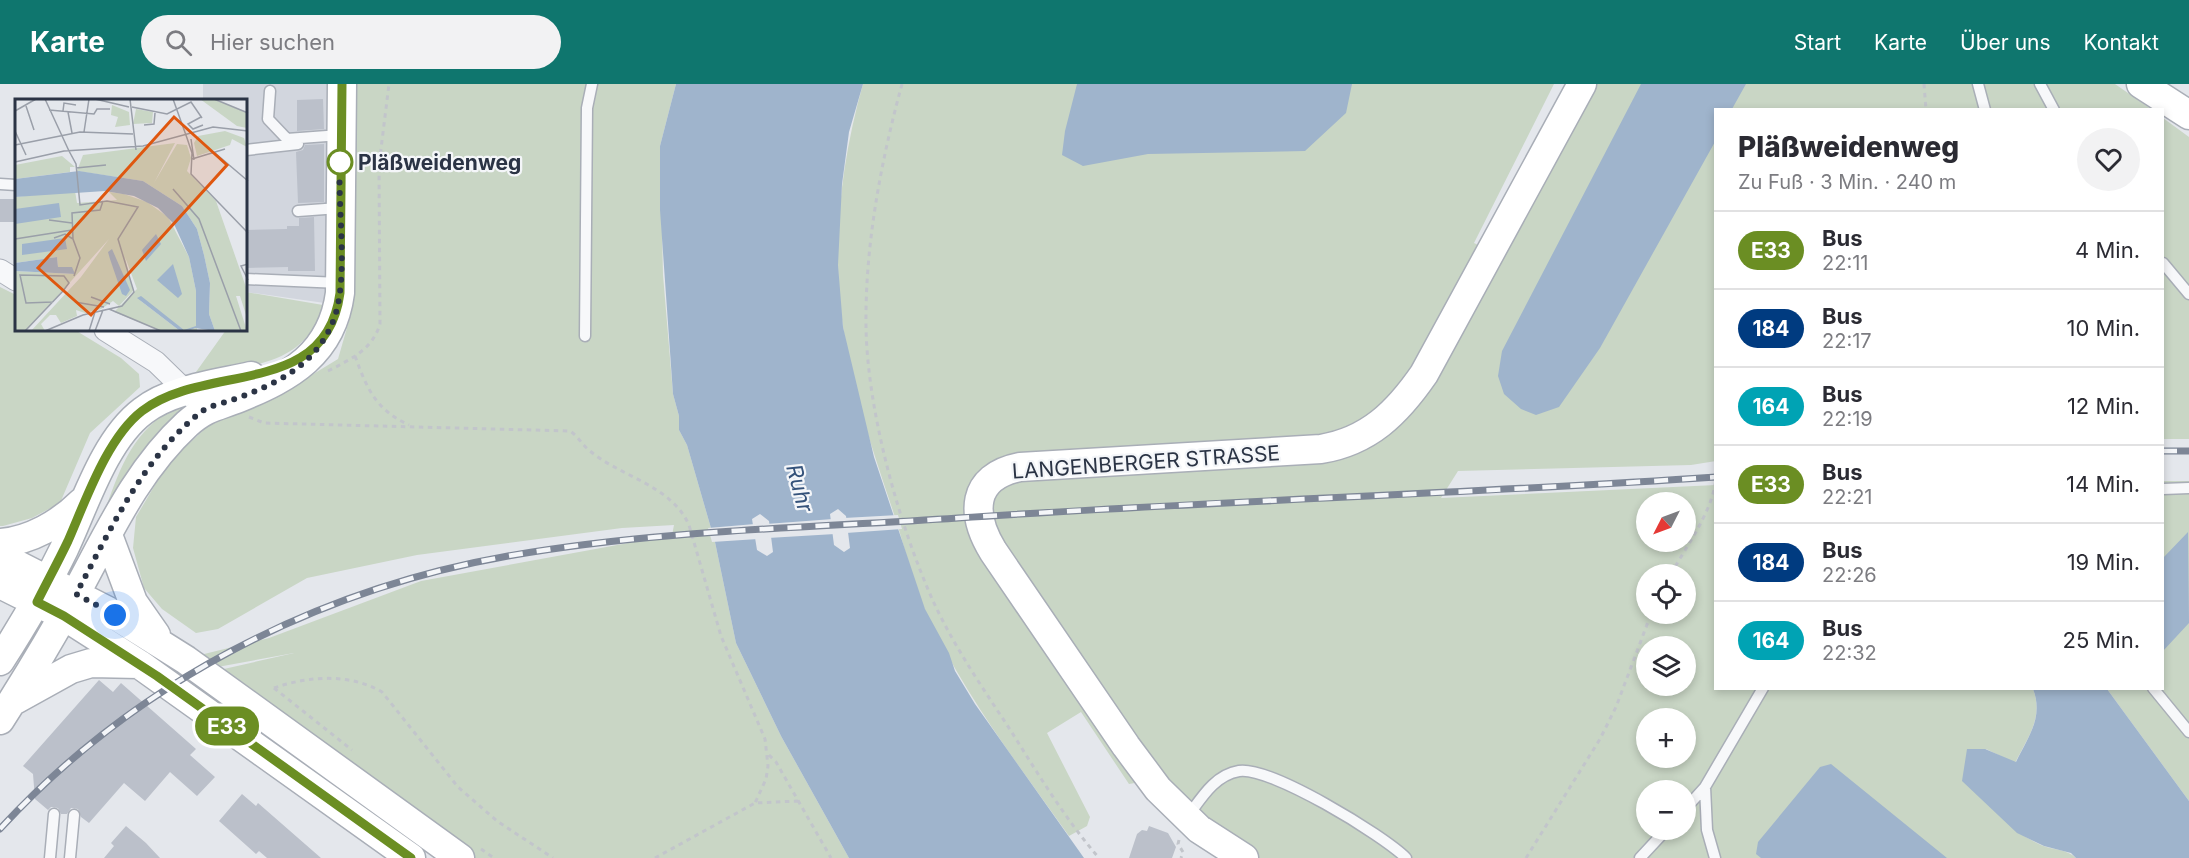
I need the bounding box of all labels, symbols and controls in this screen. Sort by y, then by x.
search box [141,15,561,69]
text: Karte [30,25,105,59]
icon: search [162,26,195,59]
text: Hier suchen [210,29,335,55]
text: Start [1794,30,1841,55]
text: Karte [1874,30,1927,55]
text: Über uns [1960,30,2051,55]
text: Kontakt [2084,30,2159,55]
inset map [15,99,248,332]
button: heart [2077,128,2140,191]
text: Pläßweidenweg [1738,130,1959,164]
marker: Pläßweidenweg [327,149,353,175]
place label: Pläßweidenweg [358,150,521,175]
text: Zu Fuß · 3 Min. · 240 m [1738,170,1956,194]
text: Bus [1822,225,1863,251]
text: 4 Min. [2075,237,2140,263]
text: E33 [1751,238,1791,263]
text: 22:11 [1822,251,1868,275]
text: Bus [1822,303,1863,329]
text: 10 Min. [2066,315,2140,341]
text: 184 [1753,316,1789,341]
text: 22:17 [1822,329,1872,353]
text: Bus [1822,381,1863,407]
text: 12 Min. [2067,393,2140,419]
text: 164 [1753,394,1789,419]
text: 22:19 [1822,407,1873,431]
street label: LANGENBERGER STRASSE [1011,440,1281,484]
text: Bus [1822,459,1863,485]
water label: Ruhr [781,461,819,515]
text: 14 Min. [2066,471,2140,497]
text: E33 [1751,472,1791,497]
text: 22:21 [1822,485,1873,509]
north arrow [1636,492,1696,552]
map controls [1636,492,1696,840]
text: Bus [1822,537,1863,563]
text: 19 Min. [2067,549,2140,575]
text: 184 [1753,550,1789,575]
text: 22:26 [1822,563,1877,587]
button: locate [1636,564,1696,624]
your location [100,600,130,630]
text: Bus [1822,615,1863,641]
text: 25 Min. [2062,627,2140,653]
text: 164 [1753,628,1789,653]
button: layers [1636,636,1696,696]
text: 22:32 [1822,641,1877,665]
line badge: E33 [192,706,262,746]
button: + [1636,708,1696,768]
text: E33 [207,714,247,739]
button: − [1636,780,1696,840]

